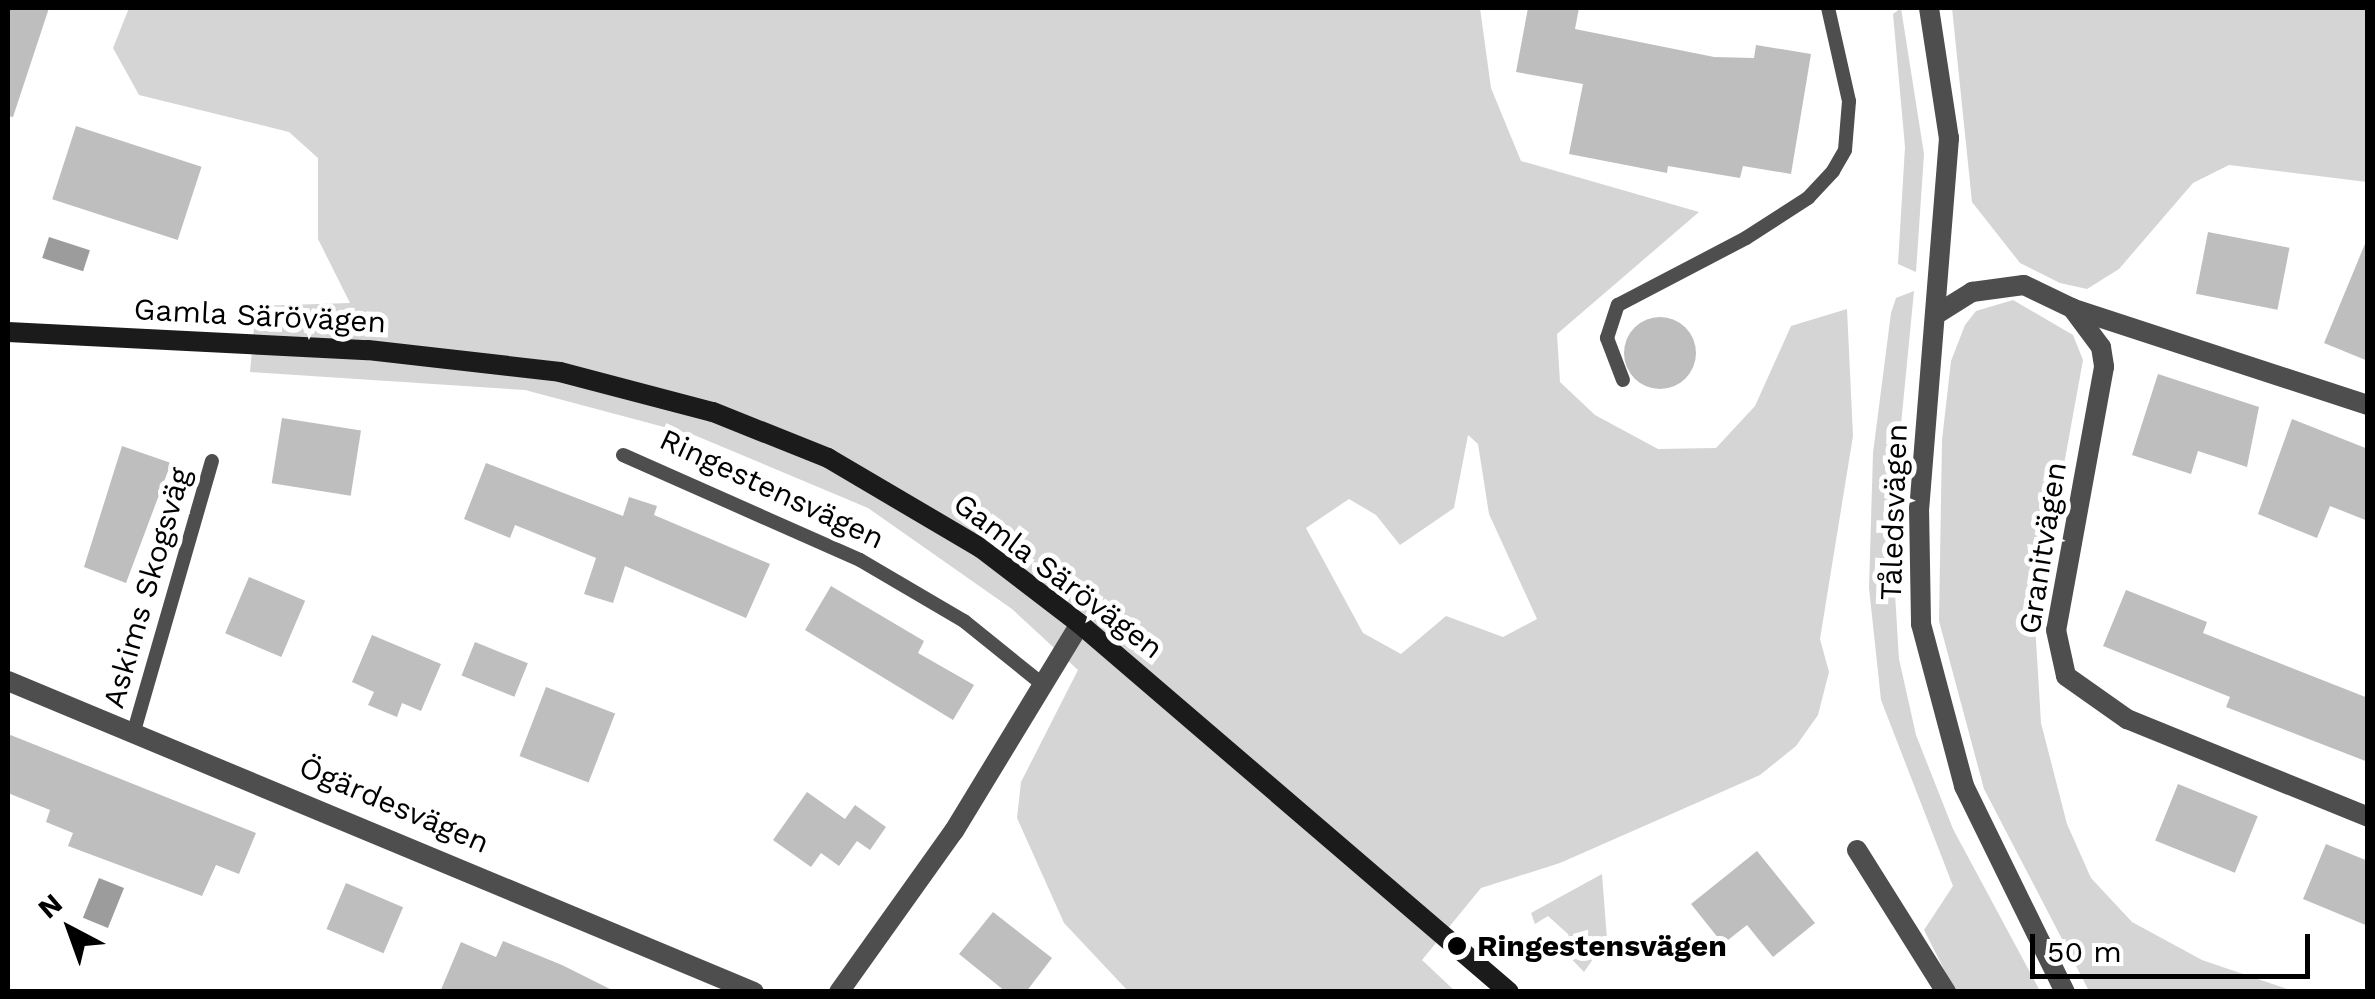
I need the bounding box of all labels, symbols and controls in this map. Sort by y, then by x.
street label: Gamla Särövägen [133,291,387,341]
street label: Ringestensvägen [654,421,890,557]
street label: Tåledsvägen [1873,423,1915,601]
street label: Granitvägen [2012,459,2074,637]
street label: Askims Skogsväg [95,464,199,712]
street label: Gamla Särövägen [946,485,1170,667]
street label: Ögärdesvägen [294,749,494,861]
north arrow [20,879,120,979]
text: N [31,887,69,925]
scale bar [2035,914,2315,976]
place label: Ringestensvägen [1477,928,1727,964]
text: 50 m [2047,934,2122,969]
marker: Ringestensvägen [1446,935,1468,957]

